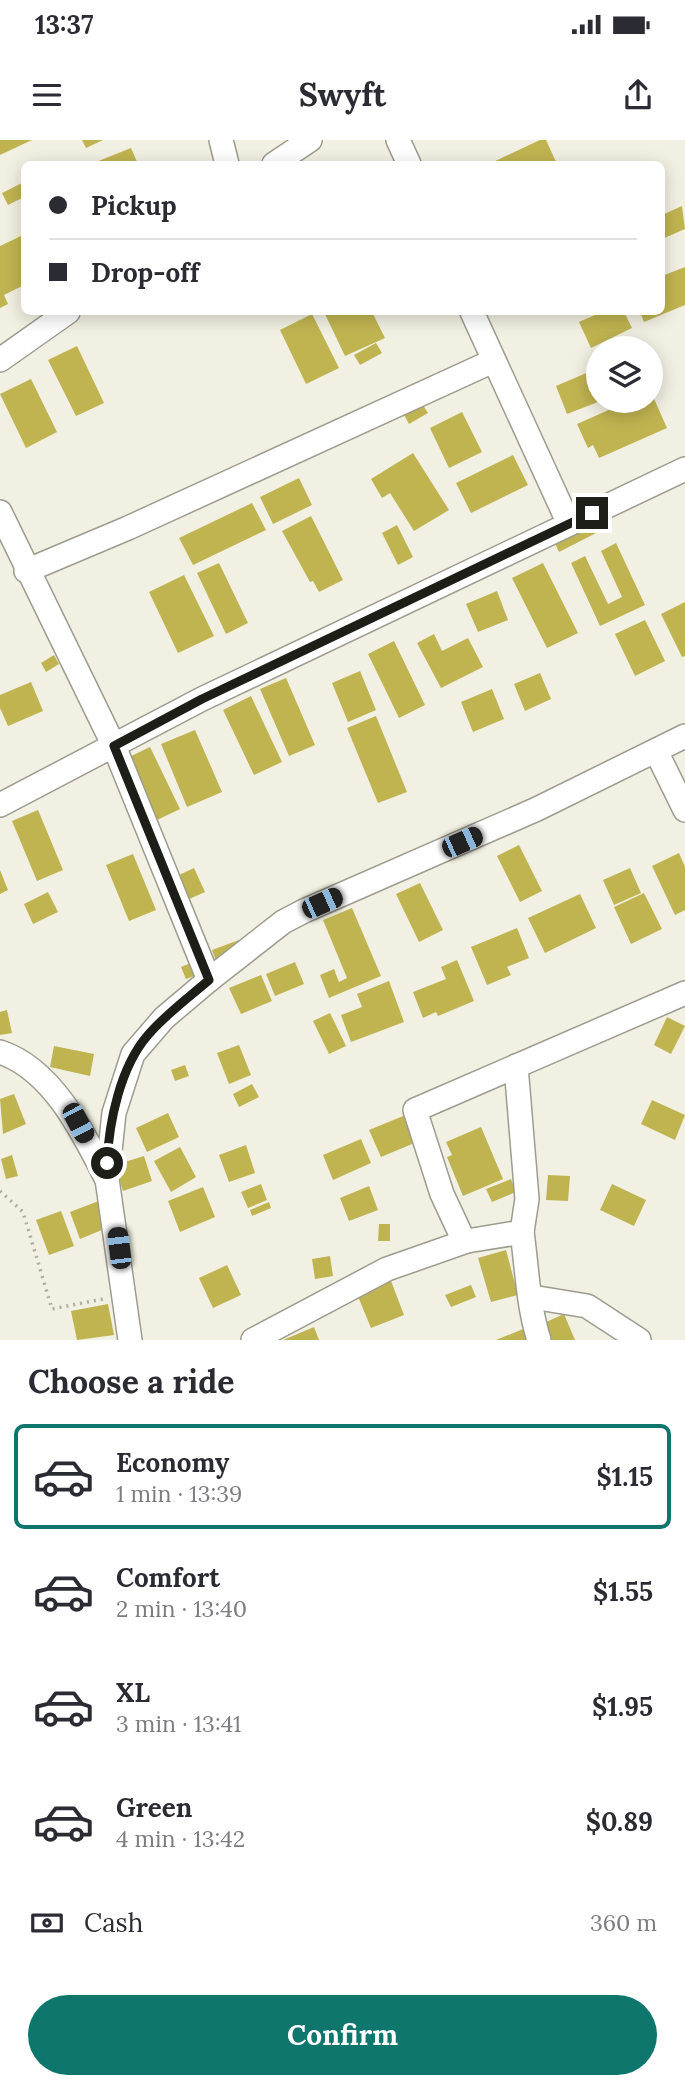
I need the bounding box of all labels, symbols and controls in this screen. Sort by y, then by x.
text: 13:37 [35,8,93,41]
text: Swyft [299,74,386,115]
icon: menu [28,76,66,114]
icon: share [619,76,657,114]
text: Pickup [91,189,177,222]
text: Drop-off [91,256,199,289]
map controls [586,336,663,413]
button: layers [586,336,663,413]
route end [576,497,608,529]
car [439,824,486,860]
car [299,885,346,921]
car [59,1100,98,1146]
route start [91,1147,123,1179]
car [107,1226,132,1270]
text: Choose a ride [28,1361,235,1402]
icon: car [32,1445,95,1508]
text: Economy [116,1446,229,1479]
text: $1.15 [597,1460,653,1493]
text: 1 min · 13:39 [116,1479,242,1508]
icon: car [32,1560,95,1623]
text: Comfort [116,1561,220,1594]
text: $1.55 [593,1575,653,1608]
text: 2 min · 13:40 [116,1594,247,1623]
icon: car [32,1675,95,1738]
text: XL [116,1676,150,1709]
text: $1.95 [592,1690,653,1723]
text: 3 min · 13:41 [116,1709,241,1738]
icon: car [32,1790,95,1853]
text: Green [116,1791,192,1824]
text: $0.89 [586,1805,653,1838]
text: 4 min · 13:42 [116,1824,245,1853]
icon: cash [28,1904,66,1942]
text: Cash [84,1906,143,1939]
text: 360 m [590,1908,657,1937]
button: Confirm [28,1995,657,2075]

